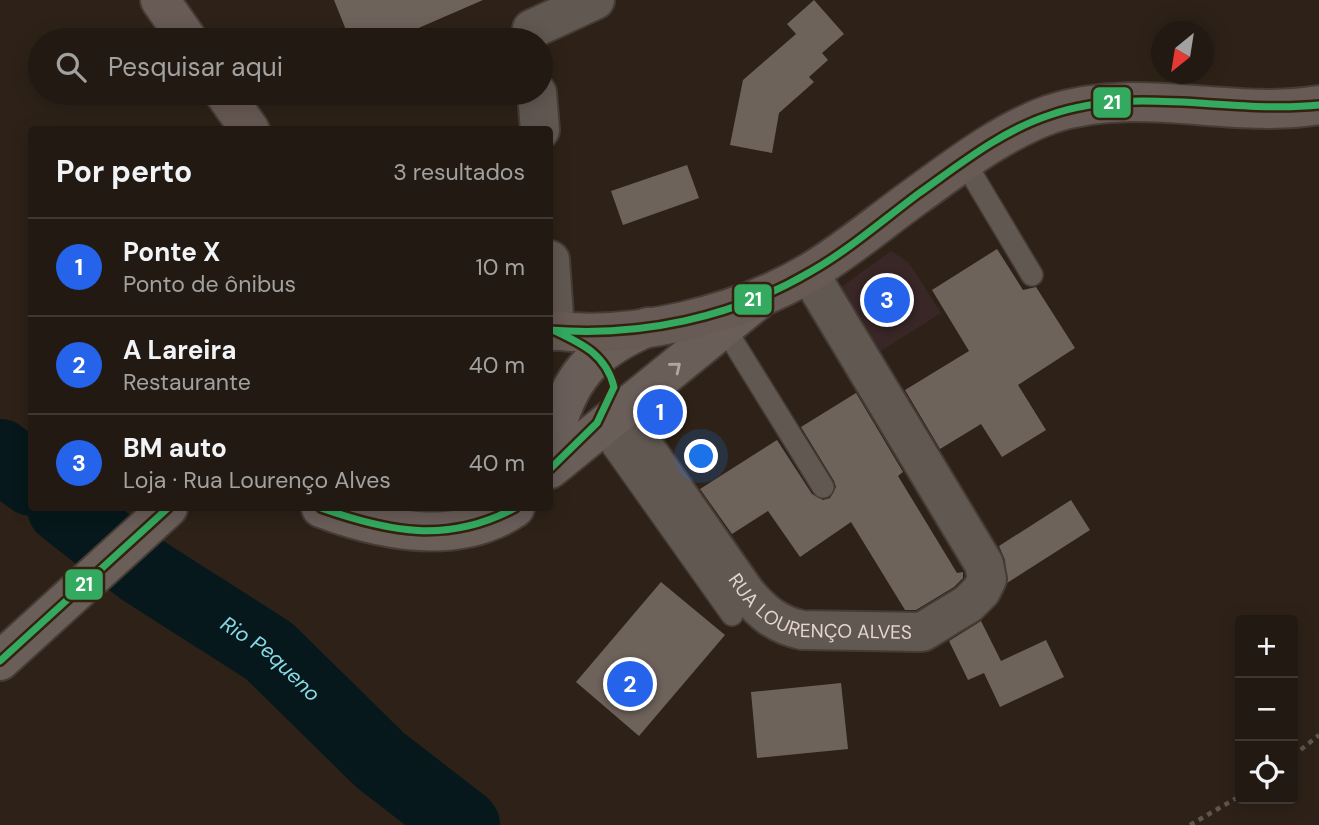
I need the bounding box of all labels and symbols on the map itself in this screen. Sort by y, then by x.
north arrow [1151,21,1214,84]
line badge: 21 [1092,86,1132,119]
text: 21 [1103,90,1121,115]
pin: 3 [864,274,910,326]
line badge: 21 [733,283,773,316]
text: 21 [744,287,762,312]
one-way arrow [668,362,680,375]
pin: 1 [637,386,683,438]
your location [684,439,718,473]
line badge: 21 [64,568,104,601]
street label: RUA LOURENÇO ALVES [723,568,912,645]
text: 21 [75,572,93,597]
water label: Rio Pequeno [215,610,326,708]
pin: 2 [607,658,653,710]

